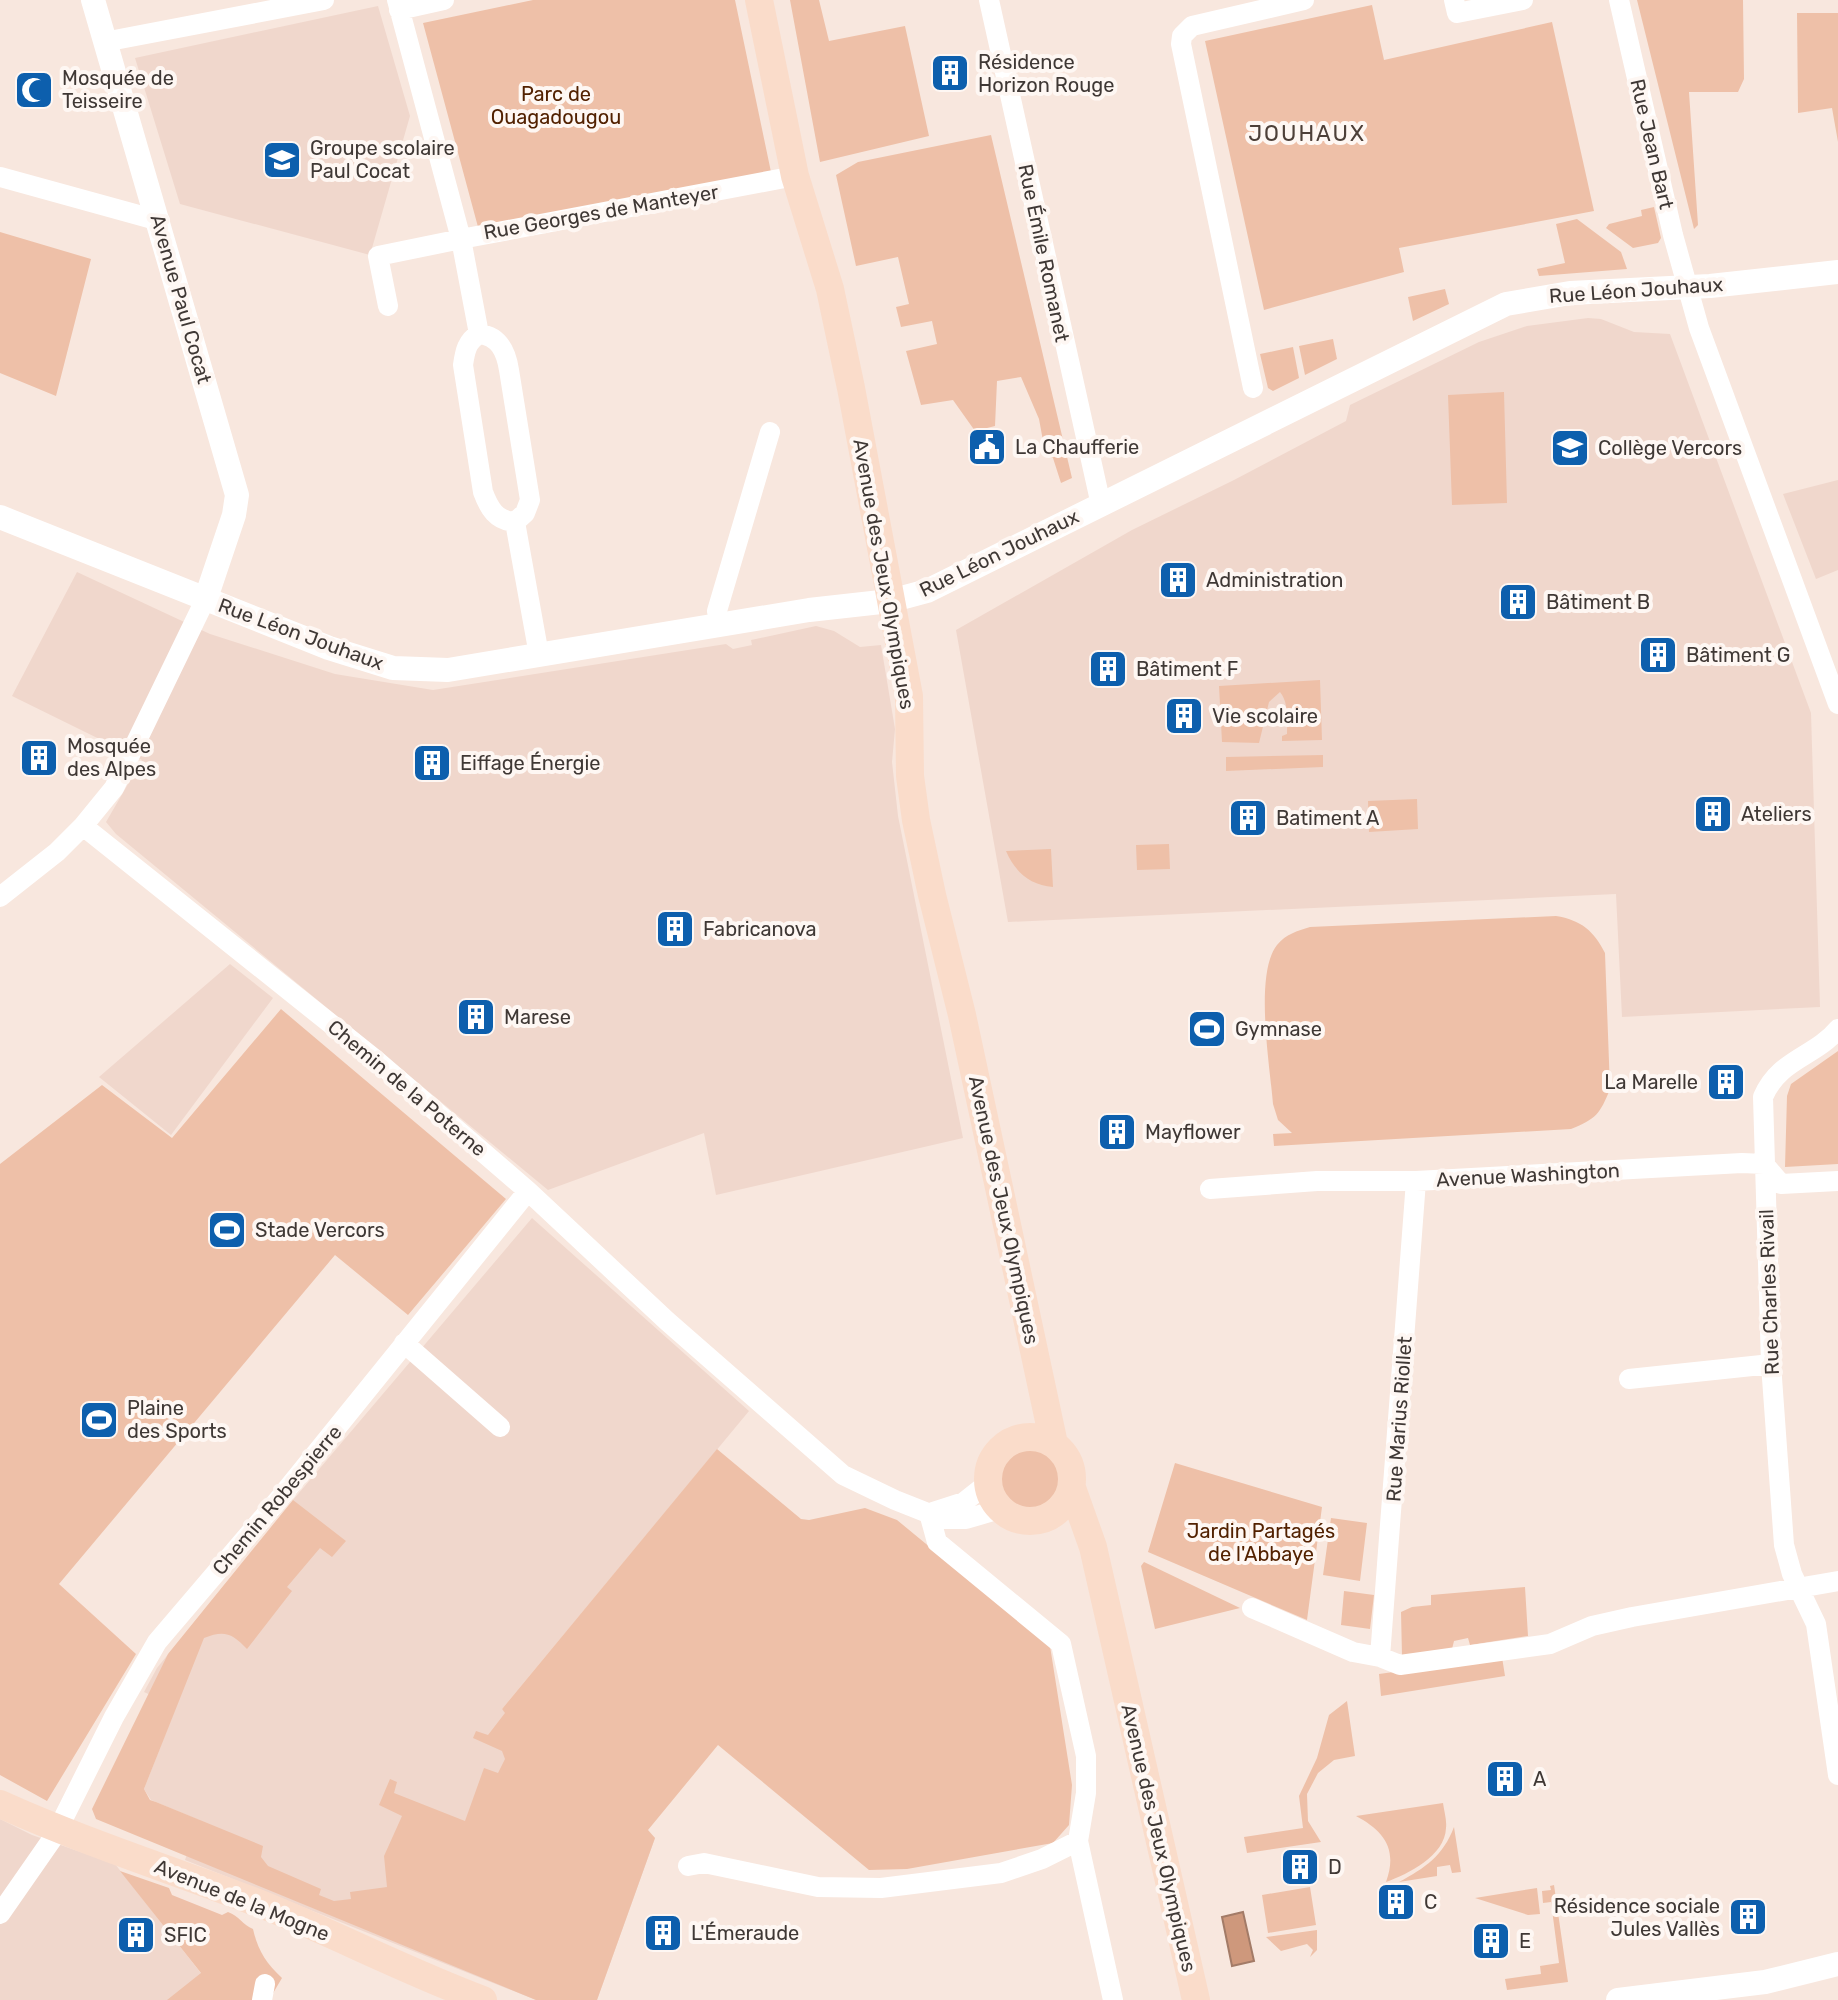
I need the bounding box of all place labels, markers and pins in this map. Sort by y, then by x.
place label: Résidence Horizon Rouge [978,50,1114,97]
building icon: Résidence Horizon Rouge [929,52,971,94]
place label: Mosquée de Teisseire [62,66,174,113]
mosque icon: Mosquée de Teisseire [13,69,55,111]
place label: Groupe scolaire Paul Cocat [310,136,455,183]
school or university icon: Groupe scolaire Paul Cocat [261,139,303,181]
public building icon: La Chaufferie [966,426,1008,468]
school or university icon: Collège Vercors [1549,427,1591,469]
place label: La Chaufferie [1015,435,1139,459]
place label: Collège Vercors [1598,436,1742,460]
building icon: Administration [1157,559,1199,601]
place label: Administration [1206,568,1343,592]
building icon: Bâtiment B [1497,581,1539,623]
place label: Bâtiment B [1546,590,1650,614]
building icon: Bâtiment G [1637,634,1679,676]
place label: Bâtiment G [1686,643,1790,667]
building icon: Bâtiment F [1087,648,1129,690]
place label: Bâtiment F [1136,657,1238,681]
building icon: Vie scolaire [1163,695,1205,737]
place label: Vie scolaire [1212,704,1318,728]
place label: Mosquée des Alpes [67,734,156,781]
building icon: Mosquée des Alpes [18,737,60,779]
building icon: Eiffage Énergie [411,742,453,784]
place label: Eiffage Énergie [460,751,601,775]
building icon: Ateliers [1692,793,1734,835]
building icon: Batiment A [1227,797,1269,839]
place label: Ateliers [1741,802,1812,826]
place label: Batiment A [1276,806,1380,830]
building icon: Fabricanova [654,908,696,950]
place label: Fabricanova [703,917,817,941]
building icon: Marese [455,996,497,1038]
place label: Marese [504,1005,571,1029]
sports icon: Gymnase [1186,1008,1228,1050]
place label: Gymnase [1235,1017,1322,1041]
building icon: La Marelle [1705,1061,1747,1103]
place label: La Marelle [1604,1070,1698,1094]
building icon: Mayflower [1096,1111,1138,1153]
place label: Mayflower [1145,1120,1241,1144]
sports icon: Stade Vercors [206,1209,248,1251]
place label: Stade Vercors [255,1218,385,1242]
place label: Plaine des Sports [127,1396,227,1443]
sports icon: Plaine des Sports [78,1399,120,1441]
building icon: A [1484,1758,1526,1800]
place label: A [1533,1767,1546,1791]
building icon: D [1279,1846,1321,1888]
place label: D [1328,1855,1342,1879]
building icon: C [1375,1881,1417,1923]
place label: C [1424,1890,1437,1914]
place label: Résidence sociale Jules Vallès [1554,1894,1720,1941]
building icon: Résidence sociale Jules Vallès [1727,1896,1769,1938]
building icon: L'Émeraude [642,1912,684,1954]
building icon: SFIC [115,1914,157,1956]
building icon: E [1470,1920,1512,1962]
place label: L'Émeraude [691,1921,799,1945]
place label: SFIC [164,1923,207,1947]
place label: E [1519,1929,1531,1953]

